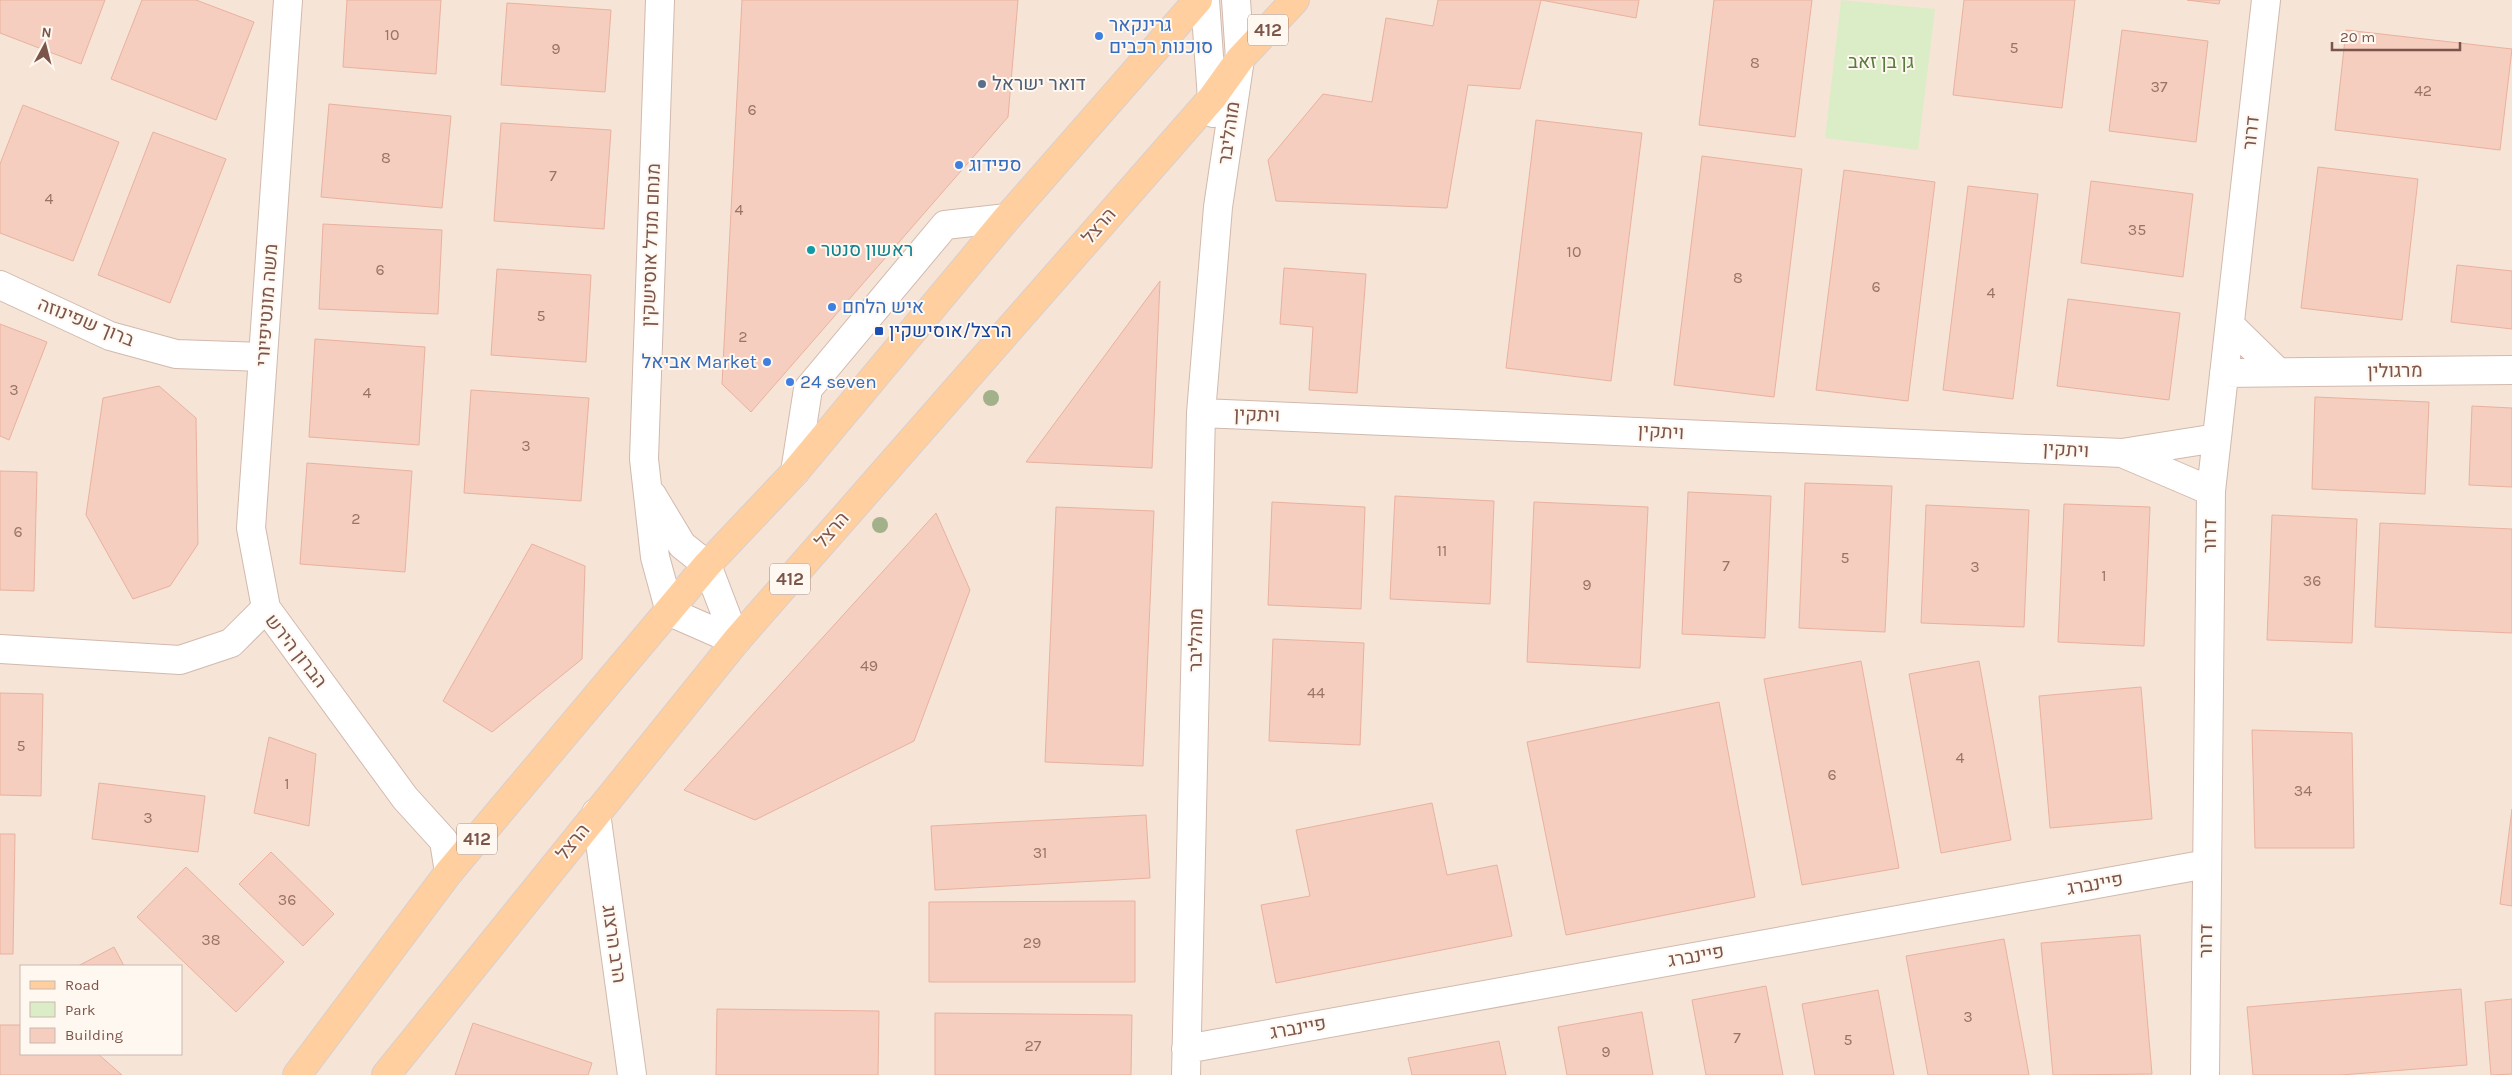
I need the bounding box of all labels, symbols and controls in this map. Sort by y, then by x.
place label: גרינקאר סוכנות רכבים [1109,14,1213,58]
road number: 412 [1248,14,1288,46]
north arrow [20,20,70,70]
scale bar [2332,20,2460,52]
text: N [41,24,53,42]
house number: 10 [385,25,399,44]
text: 20 m [2340,28,2375,46]
marker: גרינקאר סוכנות רכבים [1093,30,1105,42]
house number: 5 [2009,38,2019,57]
house number: 9 [551,39,561,58]
park label: גן בן זאב [1848,51,1914,73]
house number: 8 [1750,53,1760,72]
place label: דואר ישראל [992,73,1086,95]
house number: 37 [2151,77,2168,96]
marker: דואר ישראל [976,78,988,90]
house number: 42 [2414,81,2432,100]
house number: 6 [747,100,757,119]
street label: מוהליבר [1214,100,1244,166]
street label: דרור [2238,115,2264,151]
house number: 8 [381,148,391,167]
place label: ספידוג [969,154,1022,176]
marker: ספידוג [953,159,965,171]
street label: מנחם מנדל אוסישקין [637,163,665,327]
house number: 7 [549,166,557,185]
house number: 4 [45,189,54,208]
house number: 4 [735,200,744,219]
street label: הרצל [1077,203,1121,249]
house number: 35 [2128,220,2146,239]
place label: ראשון סנטר [821,239,913,261]
house number: 10 [1567,242,1581,261]
street label: משה מונטיפיורי [252,243,282,367]
marker: ראשון סנטר [805,244,817,256]
house number: 6 [375,260,385,279]
house number: 8 [1733,268,1743,287]
house number: 6 [1871,277,1881,296]
house number: 4 [1987,283,1996,302]
street label: ברוך שפינוזה [35,293,137,351]
place label: איש הלחם [842,296,924,318]
marker: איש הלחם [826,301,838,313]
house number: 5 [536,306,546,325]
place label: הרצל/אוסישקין [889,320,1012,342]
marker: הרצל/אוסישקין [873,325,885,337]
house number: 2 [738,327,748,346]
place label: אביאל Market [642,351,757,373]
marker: אביאל Market [761,356,773,368]
street label: מרגולין [2367,360,2423,382]
place label: 24 seven [800,371,877,393]
marker: 24 seven [784,376,796,388]
house number: 3 [9,380,19,399]
house number: 4 [363,383,372,402]
street label: ויתקין [1234,403,1280,427]
street label: ויתקין [1637,420,1685,444]
house number: 3 [521,436,531,455]
street label: ויתקין [2042,438,2090,462]
street label: הרצל [810,507,854,553]
house number: 2 [351,509,361,528]
street label: דרור [2199,519,2221,553]
house number: 6 [13,522,23,541]
house number: 11 [1437,541,1447,560]
house number: 5 [1840,548,1850,567]
house number: 7 [1722,556,1730,575]
house number: 3 [1970,557,1980,576]
road number: 412 [770,564,810,594]
house number: 1 [2101,566,2107,585]
house number: 36 [2303,571,2321,590]
house number: 9 [1582,575,1592,594]
street label: מוהליבר [1184,608,1208,672]
street label: הברון הירש [260,610,332,692]
house number: 49 [860,656,878,675]
house number: 44 [1307,683,1325,702]
house number: 5 [16,736,26,755]
house number: 4 [1956,748,1965,767]
house number: 6 [1827,765,1837,784]
house number: 1 [284,774,290,793]
house number: 34 [2294,781,2312,800]
house number: 3 [143,808,153,827]
street label: הרצל [552,819,594,865]
road number: 412 [457,824,497,854]
house number: 31 [1033,843,1047,862]
street label: פיינברג [2065,868,2125,900]
house number: 36 [278,890,296,909]
street label: הרב הרצוג [598,903,630,985]
street label: דרור [2195,924,2217,958]
house number: 38 [201,930,221,949]
house number: 29 [1023,933,1041,952]
street label: פיינברג [1666,940,1726,972]
legend [20,965,182,1055]
text: Road [65,976,100,994]
text: Park [65,1001,95,1019]
house number: 3 [1963,1007,1973,1026]
street label: פיינברג [1268,1012,1328,1044]
text: Building [65,1026,123,1044]
house number: 7 [1733,1028,1741,1047]
house number: 5 [1843,1030,1853,1049]
house number: 27 [1025,1036,1042,1055]
house number: 9 [1601,1042,1611,1061]

